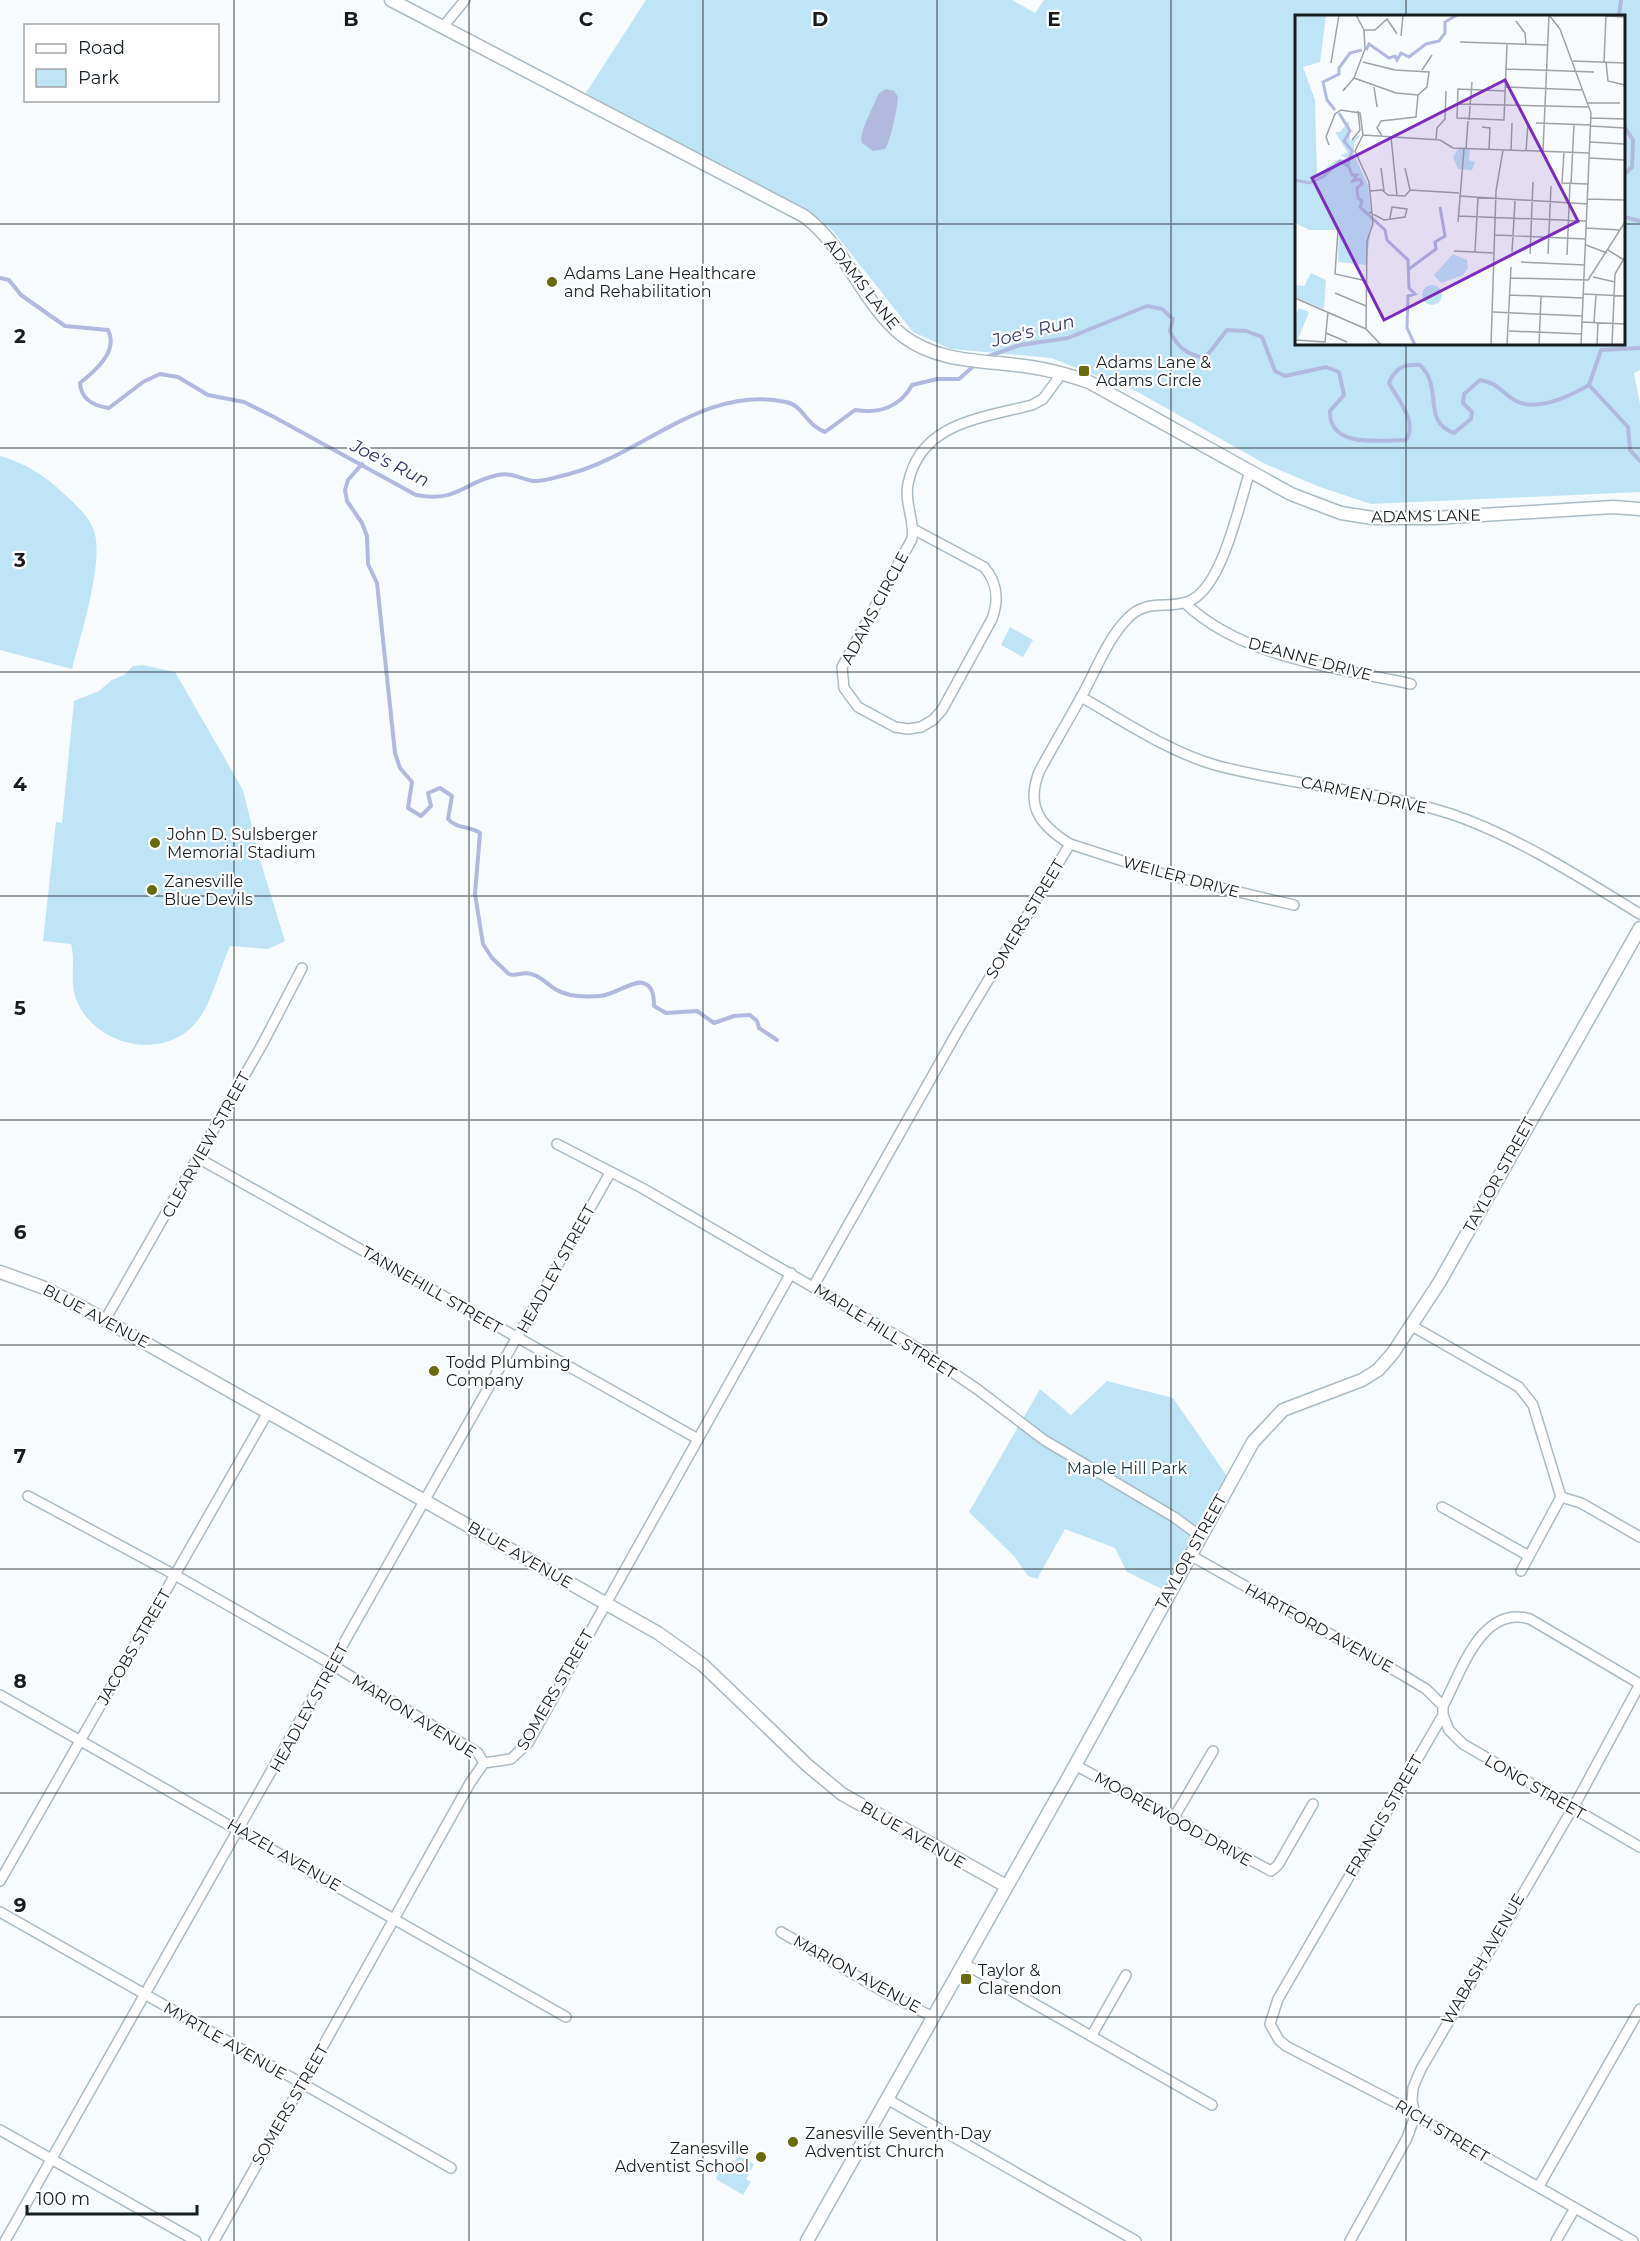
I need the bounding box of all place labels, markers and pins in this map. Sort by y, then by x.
place label: Adams Lane Healthcare and Rehabilitation [564,264,756,301]
marker: Adams Lane Healthcare and Rehabilitation [545,275,559,289]
place label: Adams Lane & Adams Circle [1096,353,1211,390]
marker: Adams Lane & Adams Circle [1077,364,1091,378]
place label: John D. Sulsberger Memorial Stadium [166,825,318,862]
marker: John D. Sulsberger Memorial Stadium [148,836,162,850]
place label: Zanesville Blue Devils [164,872,253,909]
marker: Zanesville Blue Devils [145,883,159,897]
place label: Todd Plumbing Company [446,1353,571,1390]
marker: Todd Plumbing Company [427,1364,441,1378]
place label: Taylor & Clarendon [978,1961,1061,1998]
marker: Taylor & Clarendon [959,1972,973,1986]
place label: Zanesville Seventh-Day Adventist Church [805,2124,991,2161]
marker: Zanesville Seventh-Day Adventist Church [786,2135,800,2149]
place label: Zanesville Adventist School [615,2139,749,2176]
marker: Zanesville Adventist School [754,2150,768,2164]

